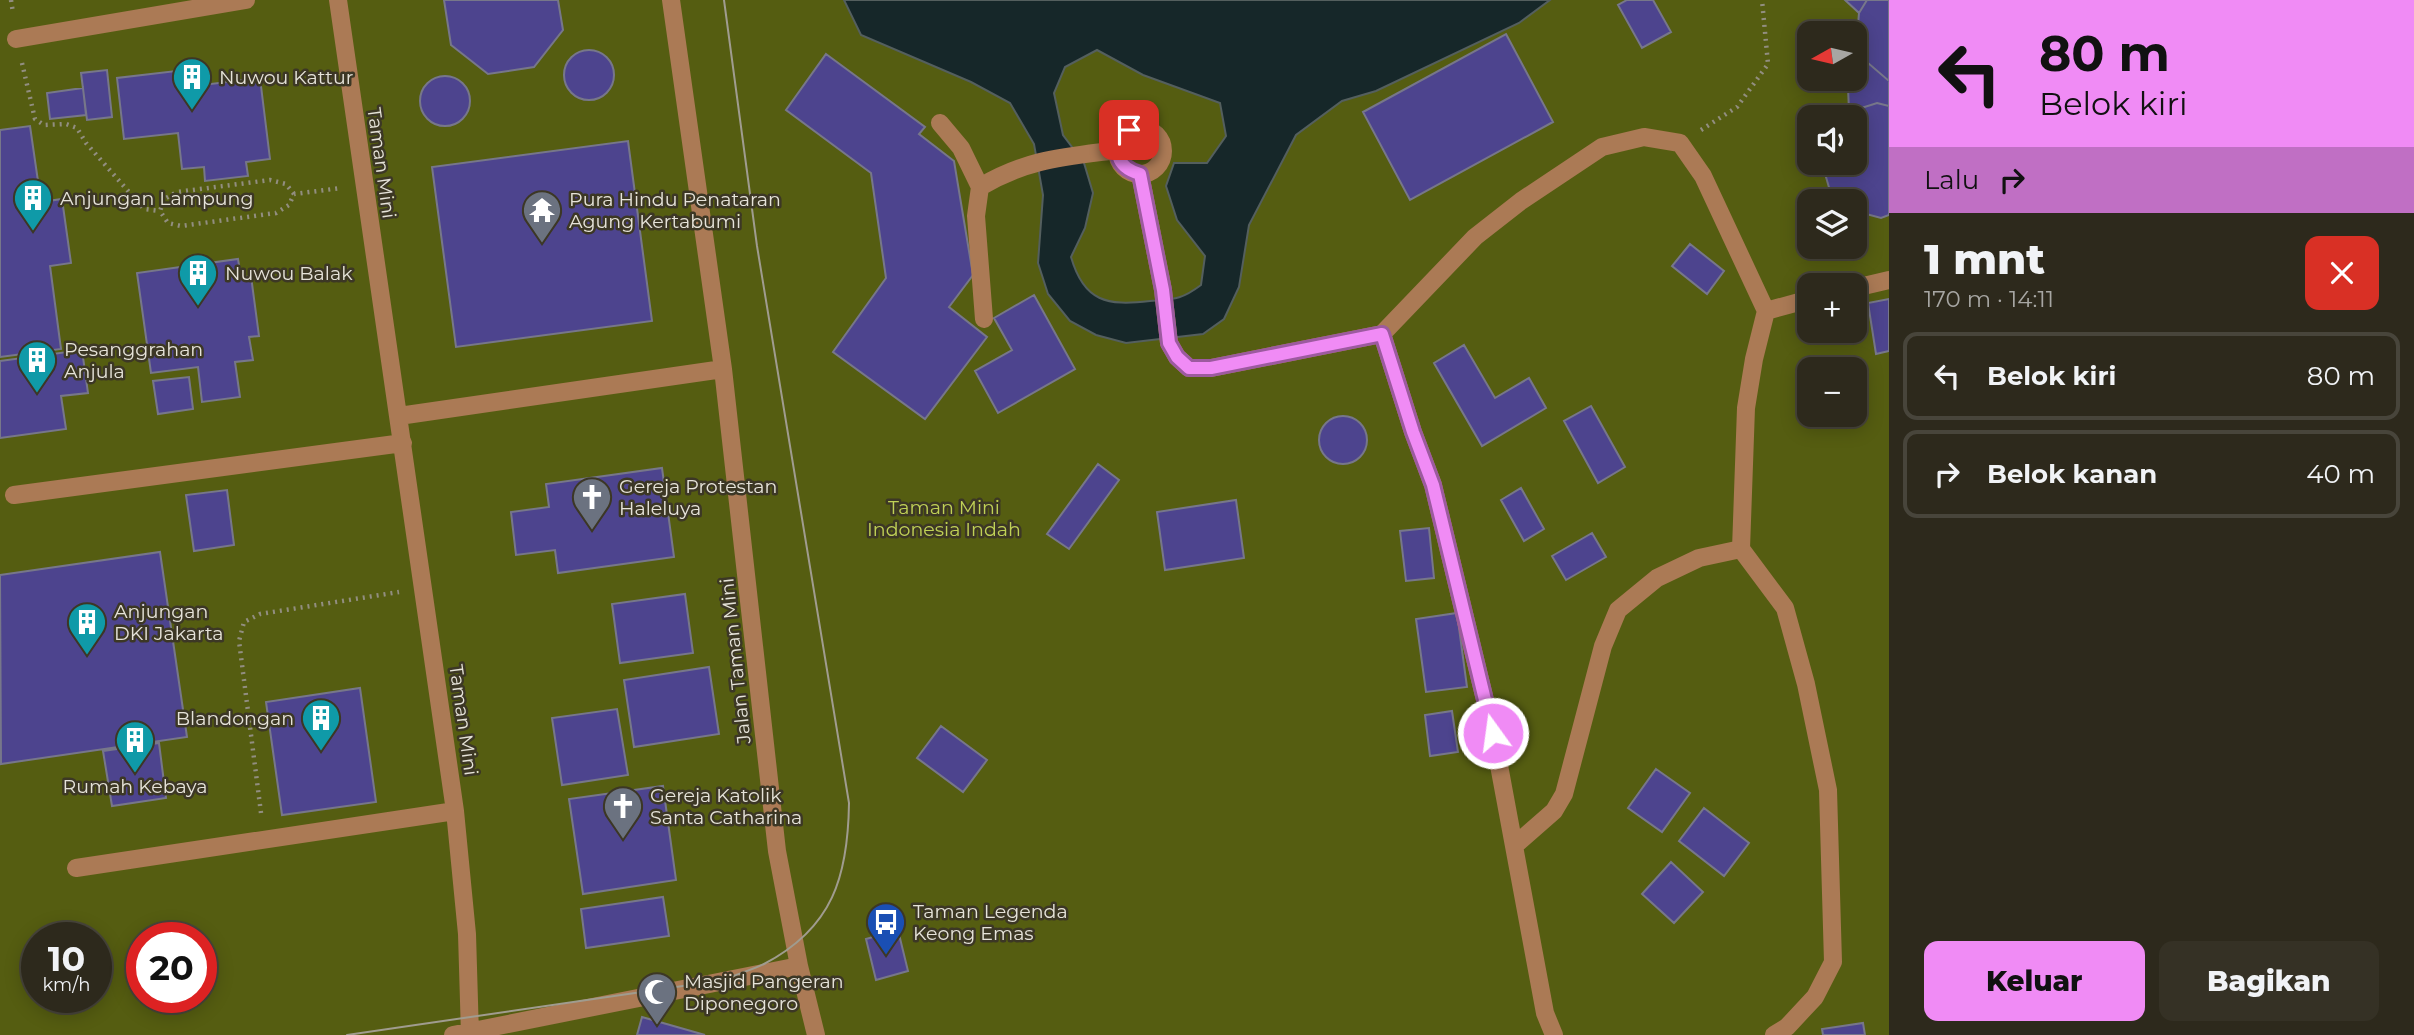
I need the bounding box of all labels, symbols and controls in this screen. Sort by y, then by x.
north arrow [1797,21,1867,91]
map controls [1797,21,1867,427]
text: 80 m [2039,24,2170,83]
icon: left [1924,28,2015,119]
building icon: Nuwou Kattur [171,56,213,111]
place label: Nuwou Kattur [219,66,353,89]
text: Belok kiri [2039,84,2188,123]
pin [1099,100,1159,160]
button: sound [1797,105,1867,175]
street label: Taman Mini [362,106,401,220]
icon: arrive [1110,111,1148,149]
icon: right [1993,161,2031,199]
text: Lalu [1924,164,1979,196]
building icon: Anjungan Lampung [12,177,54,232]
place label: Anjungan Lampung [60,187,253,210]
place label: Pura Hindu Penataran Agung Kertabumi [569,188,781,233]
temple icon: Pura Hindu Penataran Agung Kertabumi [521,189,563,244]
button: layers [1797,189,1867,259]
text: 1 mnt [1924,233,2045,285]
button: close [2305,236,2379,310]
building icon: Nuwou Balak [177,252,219,307]
place label: Nuwou Balak [225,262,353,285]
button: + [1797,273,1867,343]
text: 170 m · 14:11 [1924,285,2054,313]
place label: Pesanggrahan Anjula [64,338,203,383]
building icon: Pesanggrahan Anjula [16,339,58,394]
button: − [1797,357,1867,427]
icon: left [1928,357,1966,395]
text: Belok kiri [1987,360,2116,392]
text: 80 m [2307,360,2375,392]
icon: right [1928,455,1966,493]
text: Belok kanan [1987,458,2157,490]
text: 40 m [2306,458,2375,490]
place label: Gereja Protestan Haleluya [619,475,777,520]
church icon: Gereja Protestan Haleluya [571,476,613,531]
park label: Taman Mini Indonesia Indah [867,496,1021,541]
street label: Jalan Taman Mini [715,577,756,746]
place label: Anjungan DKI Jakarta [114,600,223,645]
building icon: Anjungan DKI Jakarta [66,601,108,656]
street label: Taman Mini [444,663,483,777]
position arrow [1456,696,1530,770]
building icon: Blandongan [300,697,342,752]
place label: Blandongan [176,707,294,730]
building icon: Rumah Kebaya [114,719,156,774]
place label: Rumah Kebaya [62,775,208,798]
place label: Gereja Katolik Santa Catharina [650,784,802,829]
church icon: Gereja Katolik Santa Catharina [602,785,644,840]
place label: Taman Legenda Keong Emas [913,900,1068,945]
bus stop icon: Taman Legenda Keong Emas [865,901,907,956]
speed limit sign: 20 [126,922,217,1013]
text: 10 [48,937,85,980]
button: Keluar [1924,941,2145,1021]
button: Bagikan [2159,941,2379,1021]
place label: Masjid Pangeran Diponegoro [684,970,844,1015]
mosque icon: Masjid Pangeran Diponegoro [636,971,678,1026]
text: km/h [42,974,91,996]

